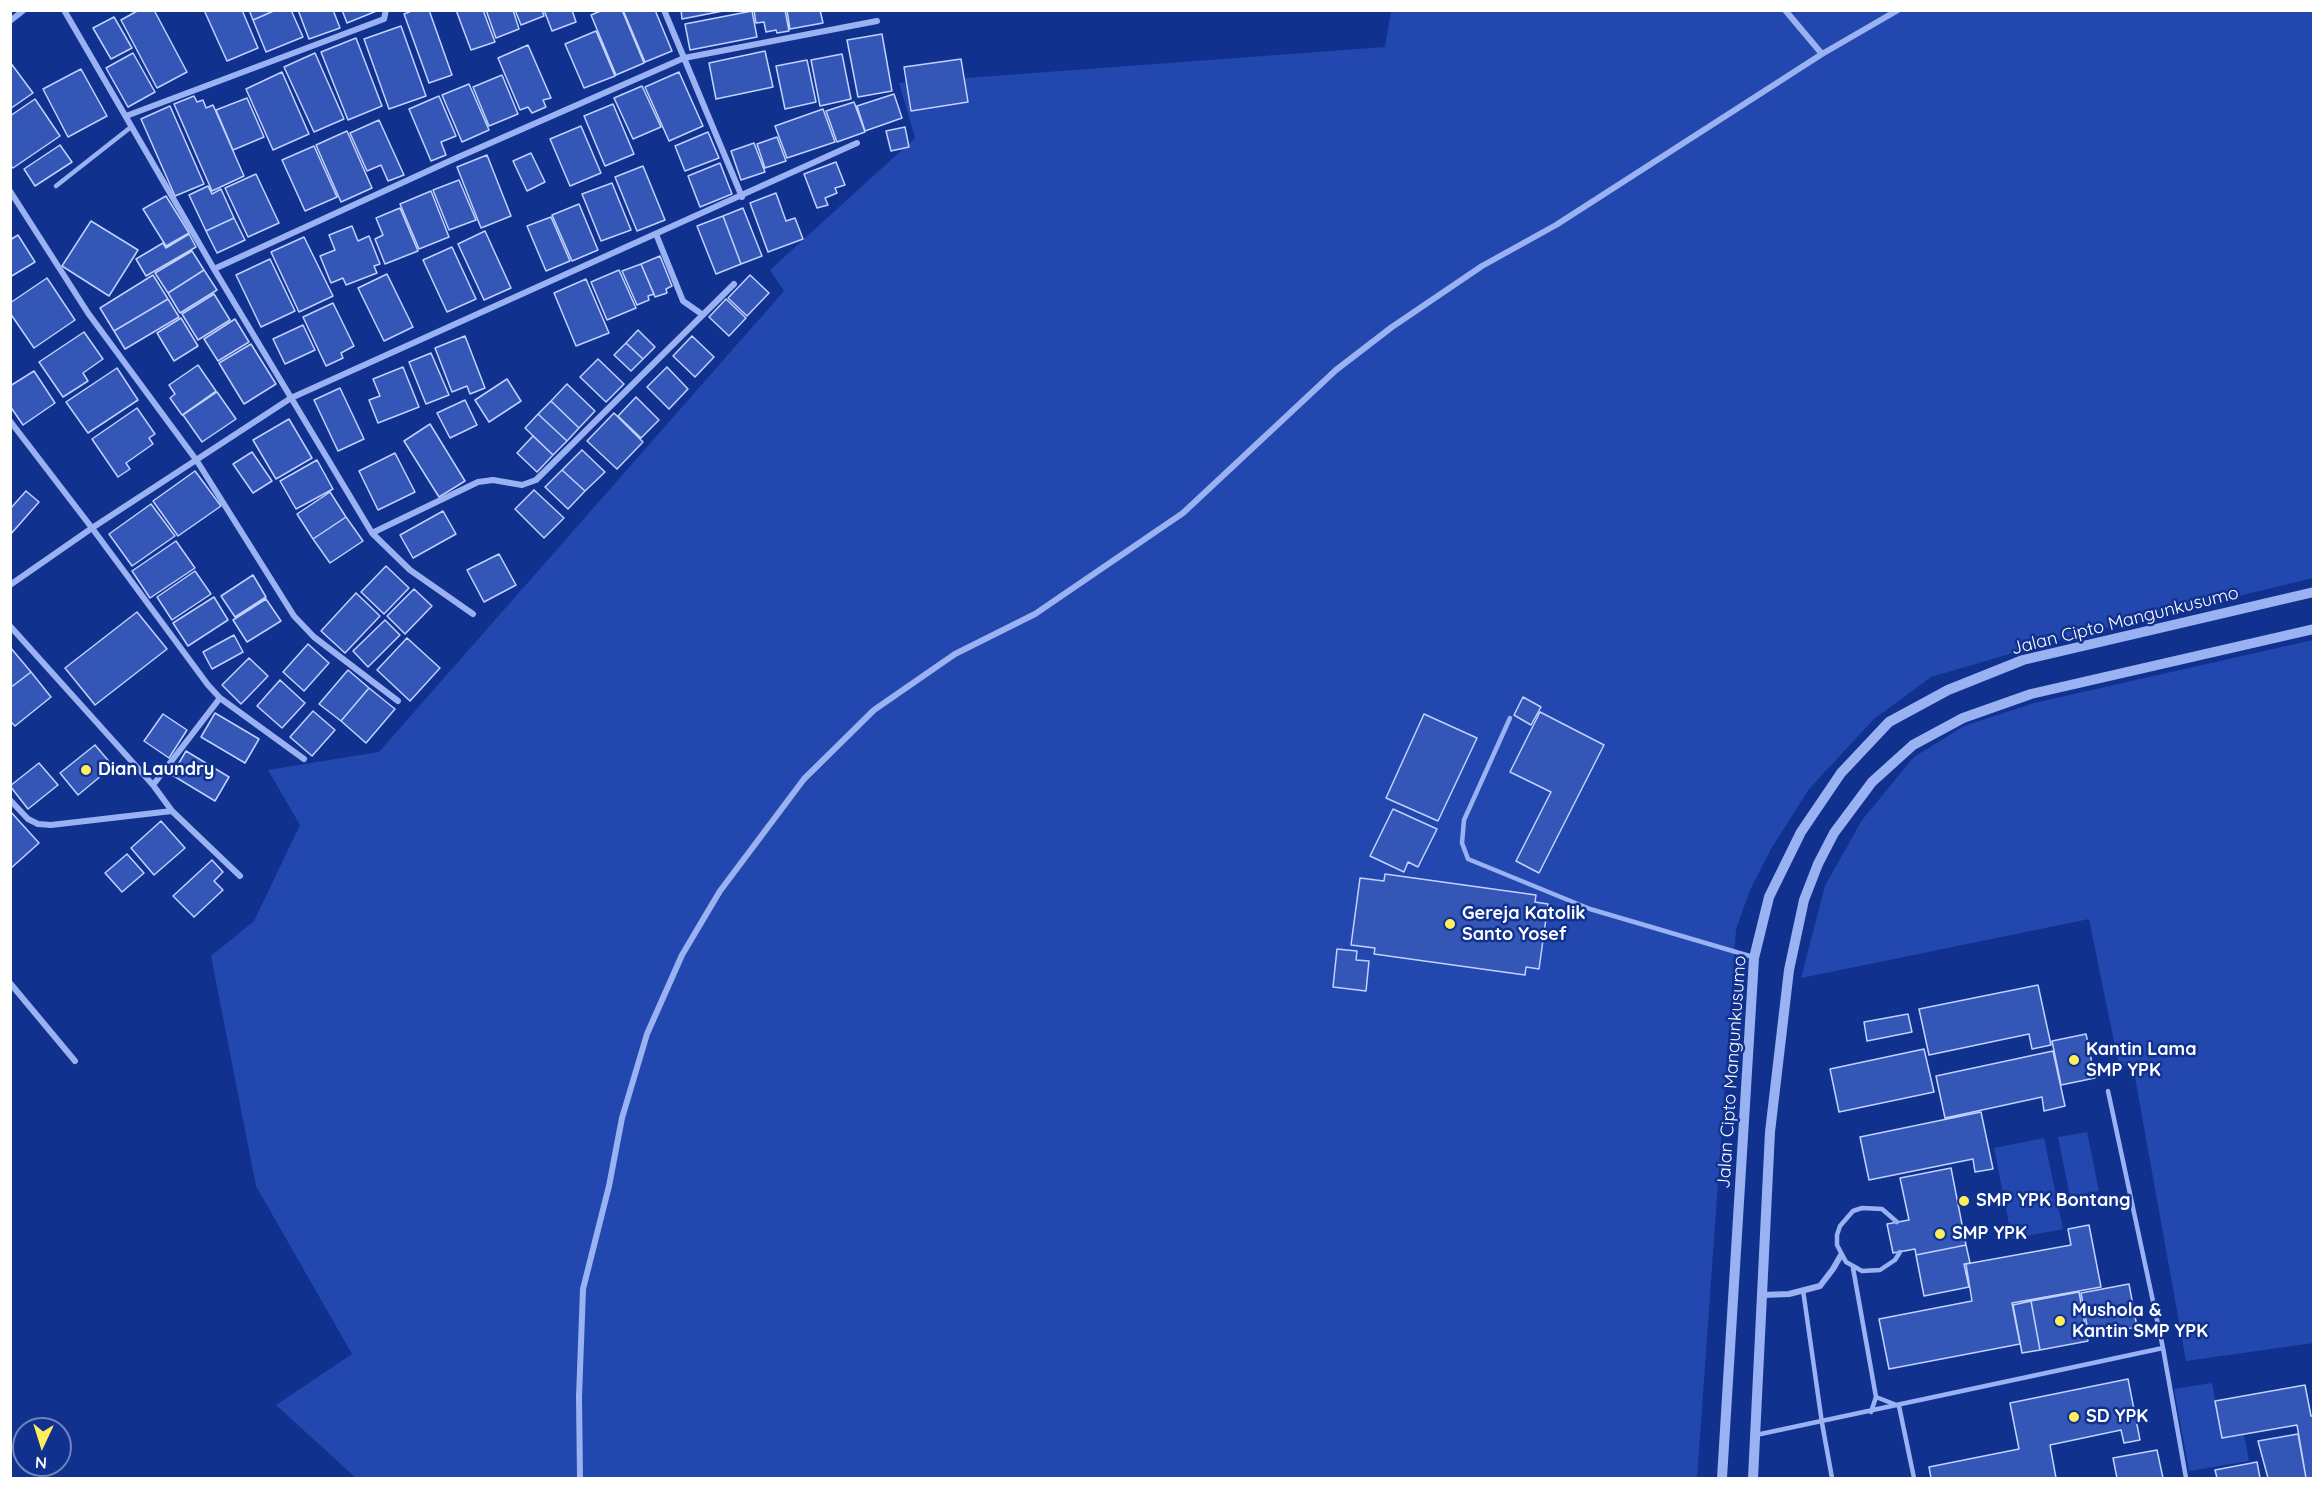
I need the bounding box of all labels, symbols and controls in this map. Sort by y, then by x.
street label: Jalan Cipto Mangunkusumo [2009,582,2241,660]
place label: Dian Laundry [98,759,214,781]
marker: Dian Laundry [79,763,93,777]
place label: Gereja Katolik Santo Yosef [1462,903,1585,946]
marker: Gereja Katolik Santo Yosef [1443,917,1457,931]
street label: Jalan Cipto Mangunkusumo [1713,955,1751,1189]
place label: Kantin Lama SMP YPK [2086,1039,2197,1082]
marker: Kantin Lama SMP YPK [2067,1053,2081,1067]
place label: SMP YPK Bontang [1976,1190,2130,1212]
marker: SMP YPK Bontang [1957,1194,1971,1208]
place label: SMP YPK [1952,1223,2027,1245]
marker: SMP YPK [1933,1227,1947,1241]
place label: Mushola & Kantin SMP YPK [2072,1300,2208,1342]
marker: Mushola & Kantin SMP YPK [2053,1314,2067,1328]
place label: SD YPK [2086,1406,2148,1428]
marker: SD YPK [2067,1410,2081,1424]
north arrow [12,1417,72,1477]
text: N [34,1453,47,1473]

